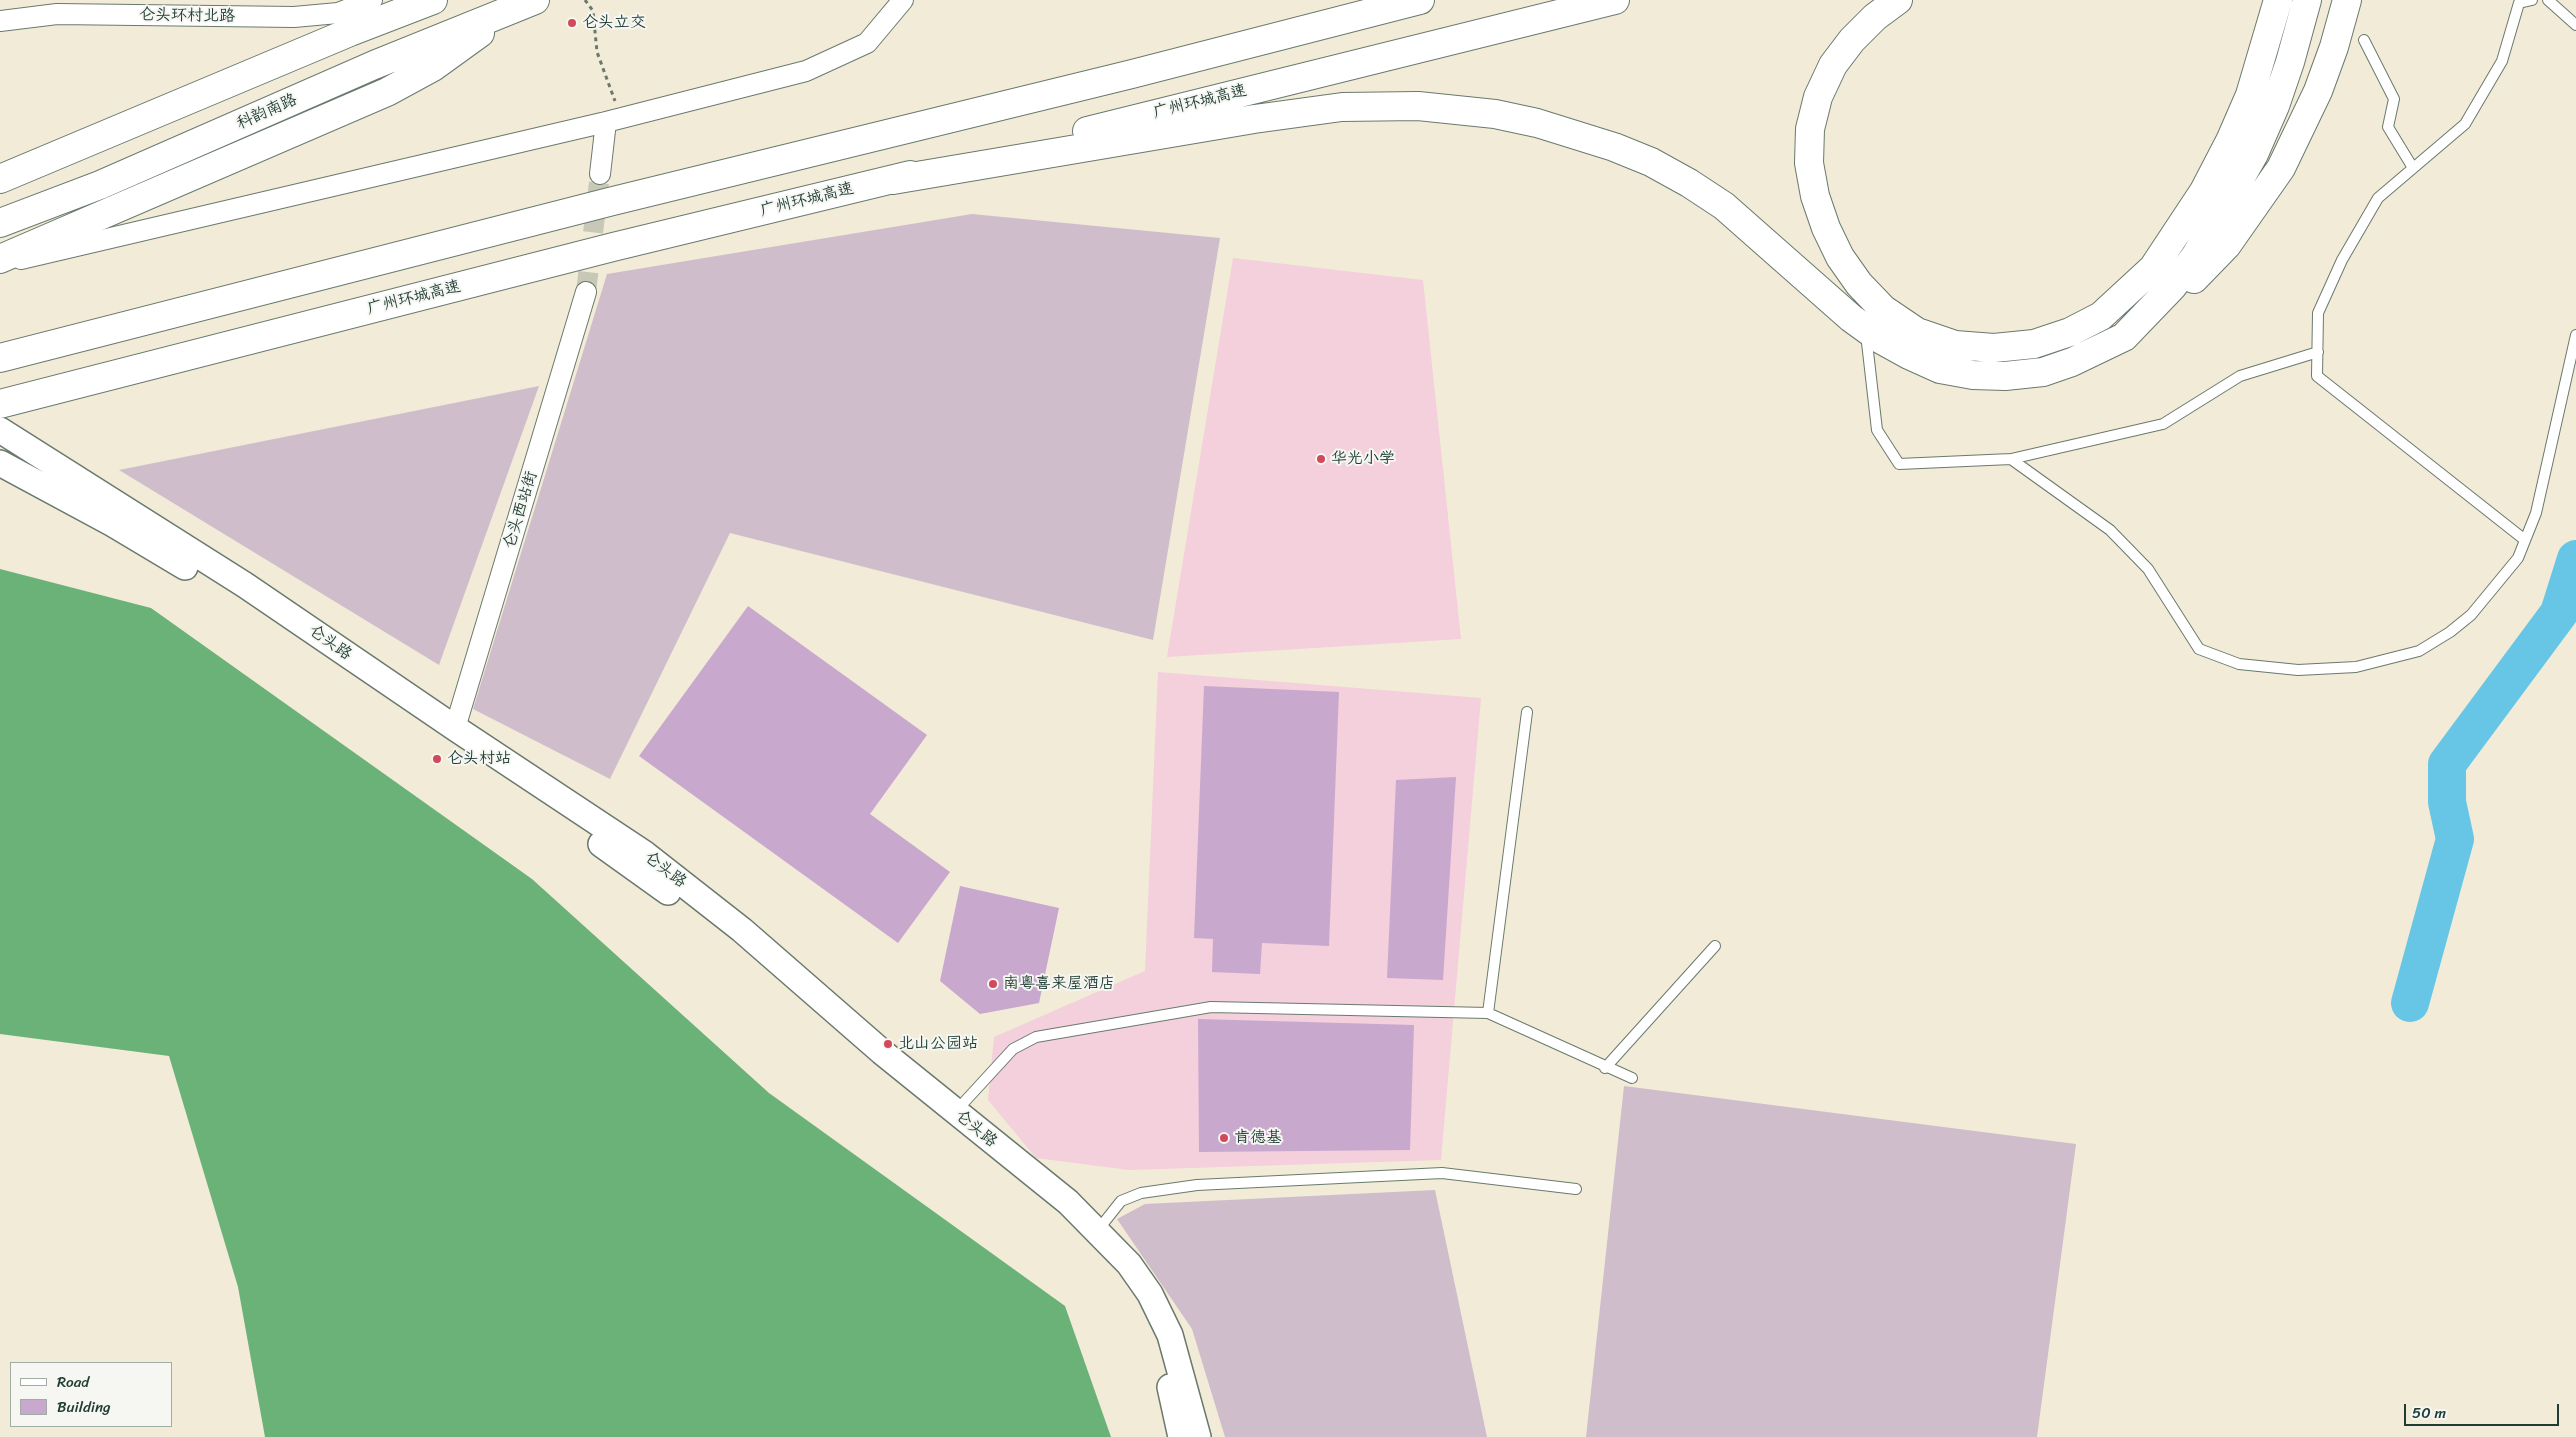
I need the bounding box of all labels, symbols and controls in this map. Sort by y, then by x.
street label: 仑头环村北路 [139,6,235,26]
place label: 仑头立交 [582,13,646,33]
marker: 仑头立交 [566,17,578,29]
street label: 广州环城高速 [1151,81,1249,123]
street label: 科韵南路 [234,90,300,134]
street label: 广州环城高速 [758,179,856,221]
street label: 广州环城高速 [365,277,463,319]
place label: 华光小学 [1331,449,1395,469]
marker: 华光小学 [1315,453,1327,465]
street label: 仑头西站街 [500,469,542,551]
street label: 仑头路 [305,621,355,665]
place label: 仑头村站 [447,749,511,769]
marker: 仑头村站 [431,753,443,765]
street label: 仑头路 [640,848,690,892]
place label: 南粤喜来屋酒店 [1003,974,1115,994]
marker: 南粤喜来屋酒店 [987,978,999,990]
place label: 北山公园站 [898,1034,978,1054]
marker: 北山公园站 [882,1038,894,1050]
street label: 仑头路 [951,1106,1001,1152]
place label: 肯德基 [1234,1128,1282,1148]
marker: 肯德基 [1218,1132,1230,1144]
legend [10,1362,172,1427]
text: Road [57,1369,89,1395]
text: Building [57,1394,111,1420]
scale bar [2406,1394,2561,1426]
text: 50 m [2412,1400,2446,1426]

